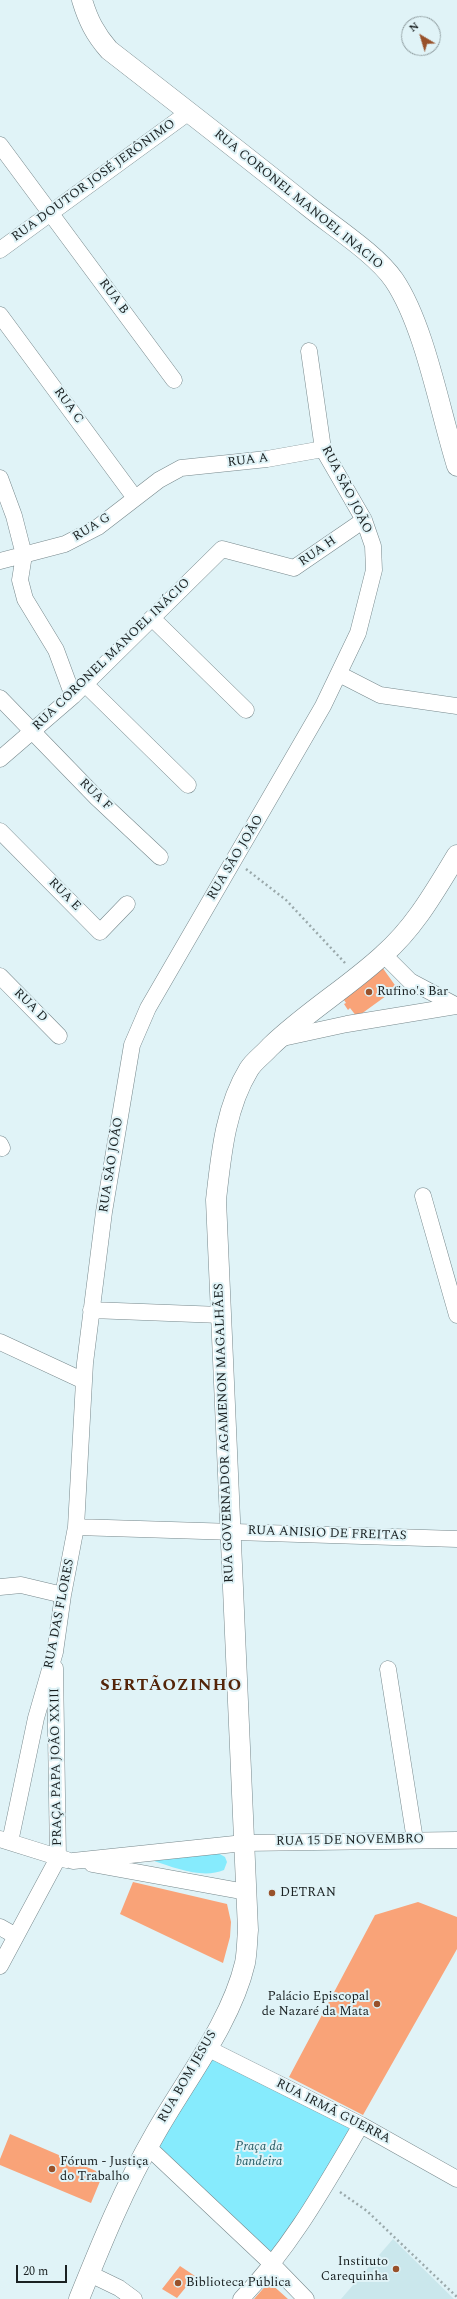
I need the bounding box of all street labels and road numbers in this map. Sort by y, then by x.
street label: RUA DOUTOR JOSÉ JERÔNIMO [9,116,179,246]
street label: RUA CORONEL MANOEL INACIO [210,127,386,273]
street label: RUA B [95,276,131,318]
street label: RUA C [50,385,86,427]
street label: RUA SÃO JOÃO [317,444,375,536]
street label: RUA A [227,451,269,471]
street label: RUA G [70,510,114,546]
street label: RUA H [296,534,340,570]
street label: RUA CORONEL MANOEL INÁCIO [30,575,194,735]
street label: RUA F [75,776,115,814]
street label: RUA SÃO JOÃO [205,813,267,903]
street label: RUA E [44,875,84,915]
street label: RUA D [10,986,50,1026]
street label: RUA SÃO JOÃO [97,1116,127,1214]
street label: RUA GOVERNADOR AGAMENON MAGALHÃES [212,1283,238,1583]
street label: RUA ANISIO DE FREITAS [247,1523,407,1545]
street label: RUA DAS FLORES [42,1558,78,1670]
street label: PRAÇA PAPA JOÃO XXIII [48,1688,66,1846]
street label: RUA 15 DE NOVEMBRO [276,1832,424,1850]
street label: RUA BOM JESUS [155,2028,221,2126]
street label: RUA IRMÃ GUERRA [273,2076,393,2148]

